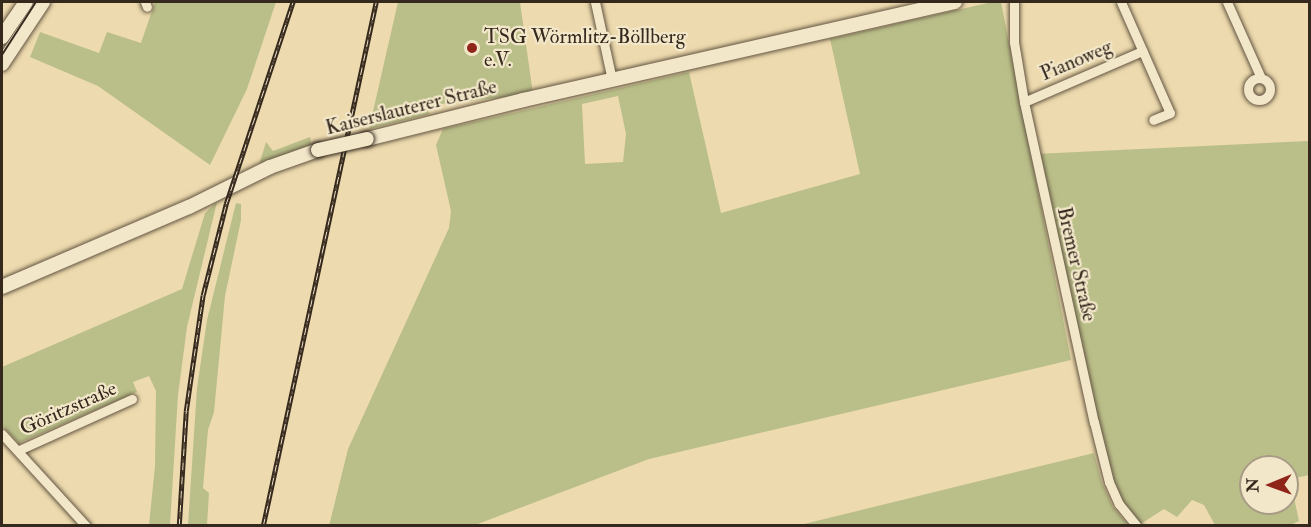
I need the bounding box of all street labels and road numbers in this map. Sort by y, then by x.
street label: Pianoweg [1037,34,1115,86]
street label: Kaiserslauterer Straße [323,74,499,140]
street label: Bremer Straße [1052,204,1102,324]
street label: Göritzstraße [16,376,120,440]

